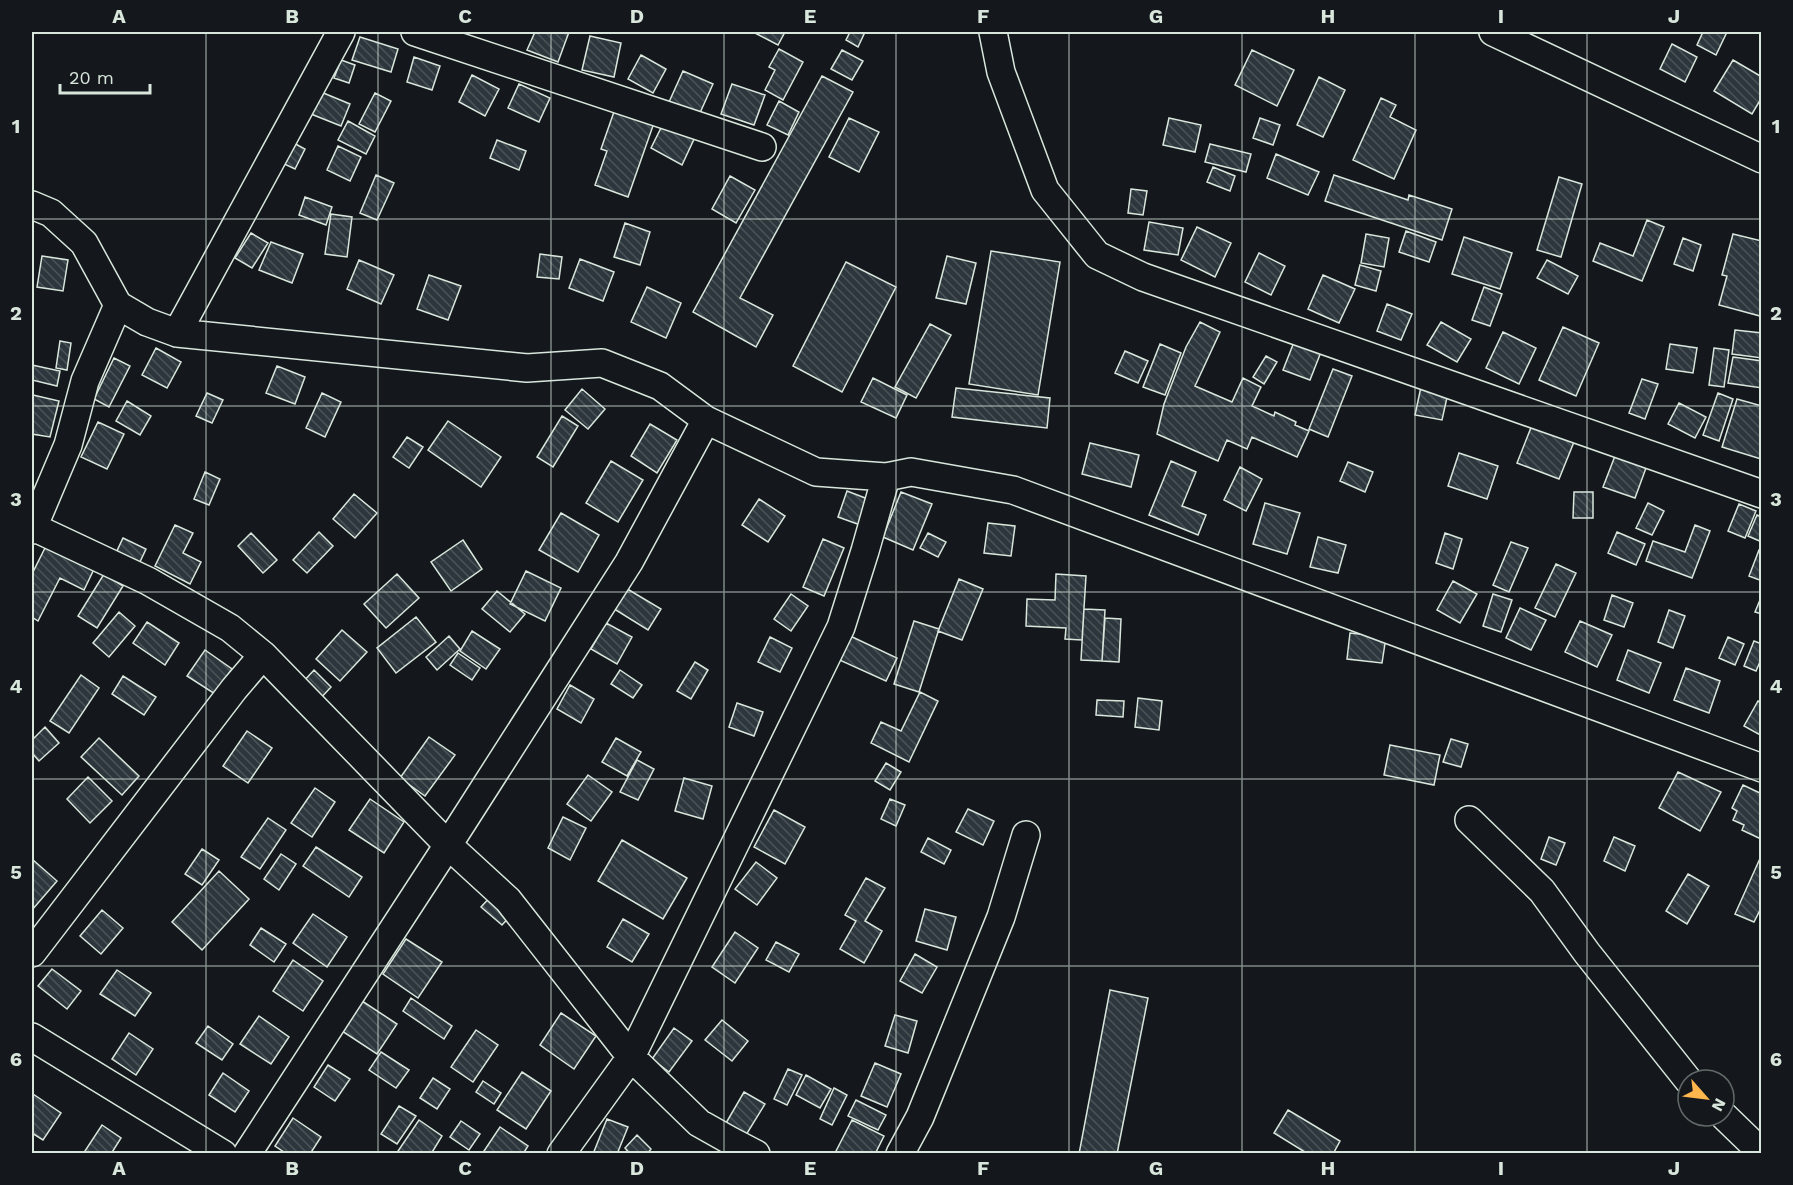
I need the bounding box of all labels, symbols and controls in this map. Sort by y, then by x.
text: A [112,4,126,28]
text: B [285,4,299,28]
text: C [458,4,472,28]
text: D [630,4,644,28]
text: E [804,4,816,28]
text: F [977,4,989,28]
text: G [1149,4,1163,28]
text: H [1321,4,1335,28]
text: I [1498,4,1504,28]
text: J [1668,4,1680,28]
scale bar [60,57,150,95]
text: 20 m [69,67,114,88]
text: 1 [12,114,20,138]
text: 1 [1772,114,1780,138]
text: 2 [10,301,22,325]
text: 2 [1770,301,1782,325]
text: 3 [10,487,22,511]
text: 3 [1770,487,1782,511]
text: 4 [10,674,23,698]
text: 4 [1770,674,1783,698]
text: 5 [10,860,22,884]
text: 5 [1770,860,1782,884]
text: 6 [10,1047,22,1071]
text: 6 [1770,1047,1782,1071]
north arrow [1676,1068,1736,1128]
text: N [1708,1095,1730,1115]
text: A [112,1156,126,1180]
text: B [285,1156,299,1180]
text: C [458,1156,472,1180]
text: D [630,1156,644,1180]
text: E [804,1156,816,1180]
text: F [977,1156,989,1180]
text: G [1149,1156,1163,1180]
text: H [1321,1156,1335,1180]
text: I [1498,1156,1504,1180]
text: J [1668,1156,1680,1180]

